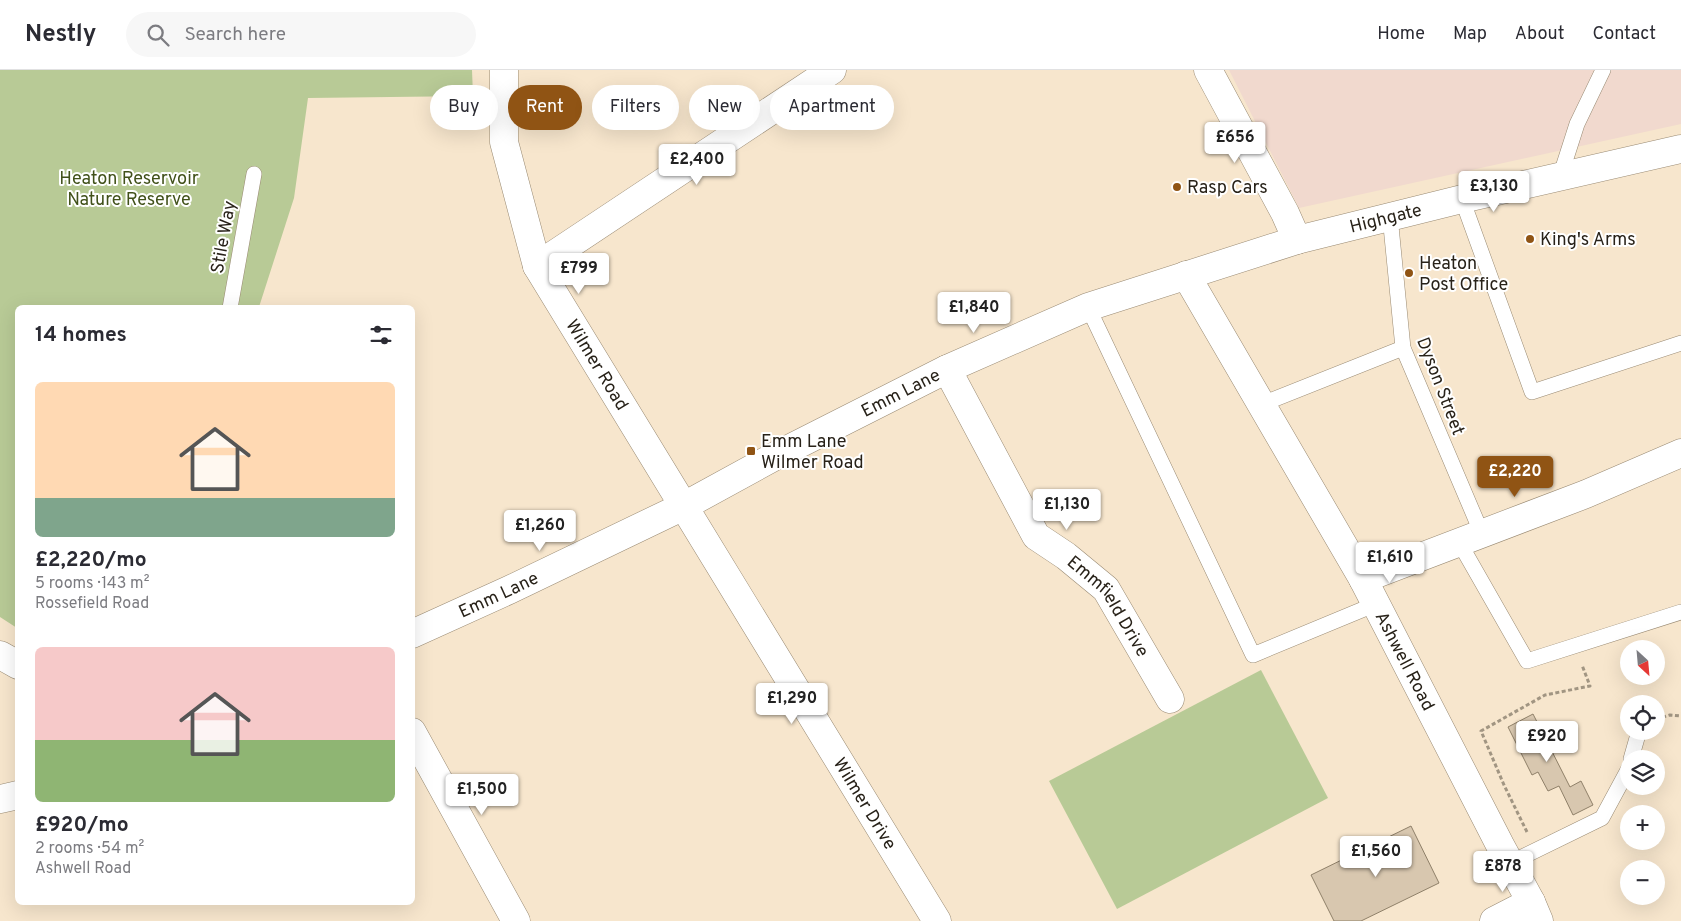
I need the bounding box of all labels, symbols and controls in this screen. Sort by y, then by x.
search box [126,12,476,57]
text: Nestly [25,20,96,50]
icon: search [144,21,172,49]
text: Search here [184,23,286,47]
text: Home [1377,23,1425,46]
text: Map [1453,23,1487,46]
text: About [1515,23,1564,46]
text: Contact [1592,23,1656,46]
chip: Buy [430,85,498,130]
chip: Rent [508,85,582,130]
chip: Filters [592,85,679,130]
chip: New [689,85,760,130]
chip: Apartment [770,85,894,130]
pin: £656 [1205,122,1265,164]
text: £656 [1215,128,1255,148]
pin: £2,400 [656,144,738,186]
text: £2,400 [670,150,724,170]
park label: Heaton Reservoir Nature Reserve [59,168,199,212]
pin: £3,130 [1453,170,1535,213]
place label: Rasp Cars [1187,177,1268,200]
text: £3,130 [1469,177,1519,197]
marker: Rasp Cars [1171,181,1183,193]
street label: Stile Way [207,199,242,275]
street label: Highgate [1348,199,1424,239]
place label: King's Arms [1540,229,1636,252]
marker: King's Arms [1524,233,1536,245]
pin: £799 [549,252,609,295]
place label: Heaton Post Office [1419,253,1508,297]
text: £799 [560,259,598,279]
marker: Heaton Post Office [1403,267,1415,279]
pin: £1,840 [933,292,1015,334]
text: £1,840 [948,298,1000,318]
street label: Wilmer Road [559,316,633,415]
icon: filters [367,321,395,349]
text: 14 homes [35,322,127,349]
street label: Dyson Street [1410,334,1469,439]
street label: Emm Lane [858,364,944,423]
icon: home [170,414,260,504]
place label: Emm Lane Wilmer Road [761,431,864,475]
marker: Emm Lane Wilmer Road [745,445,757,457]
pin: £2,220 [1474,456,1556,498]
text: £2,220 [1488,462,1542,482]
pin: £1,130 [1026,488,1108,531]
text: £1,130 [1044,495,1090,515]
pin: £1,260 [499,510,581,552]
text: £1,260 [515,516,565,536]
pin: £1,610 [1349,542,1431,584]
text: £2,220/mo [35,547,147,574]
text: £1,610 [1367,548,1413,568]
street label: Emmfield Drive [1062,551,1153,662]
street label: Emm Lane [455,567,543,624]
text: 5 rooms · 143 m² [35,574,149,594]
text: Rossefield Road [35,594,149,614]
street label: Ashwell Road [1369,608,1439,715]
north arrow [1620,640,1665,685]
map controls [1620,640,1665,905]
icon: home [170,679,260,769]
pin: £1,290 [751,682,833,725]
text: £1,290 [767,689,817,709]
button: locate [1620,695,1665,740]
pin: £920 [1517,720,1577,763]
text: £920 [1527,727,1567,747]
button: layers [1620,750,1665,795]
street label: Wilmer Drive [827,754,901,854]
pin: £1,500 [441,774,523,816]
text: £1,500 [456,780,508,800]
button: + [1620,805,1665,850]
text: £920/mo [35,812,129,839]
pin: £1,560 [1335,836,1417,878]
text: 2 rooms · 54 m² [35,839,144,859]
text: £1,560 [1351,842,1401,862]
pin: £878 [1473,850,1533,893]
text: £878 [1484,857,1522,877]
text: Ashwell Road [35,859,131,879]
button: − [1620,860,1665,905]

